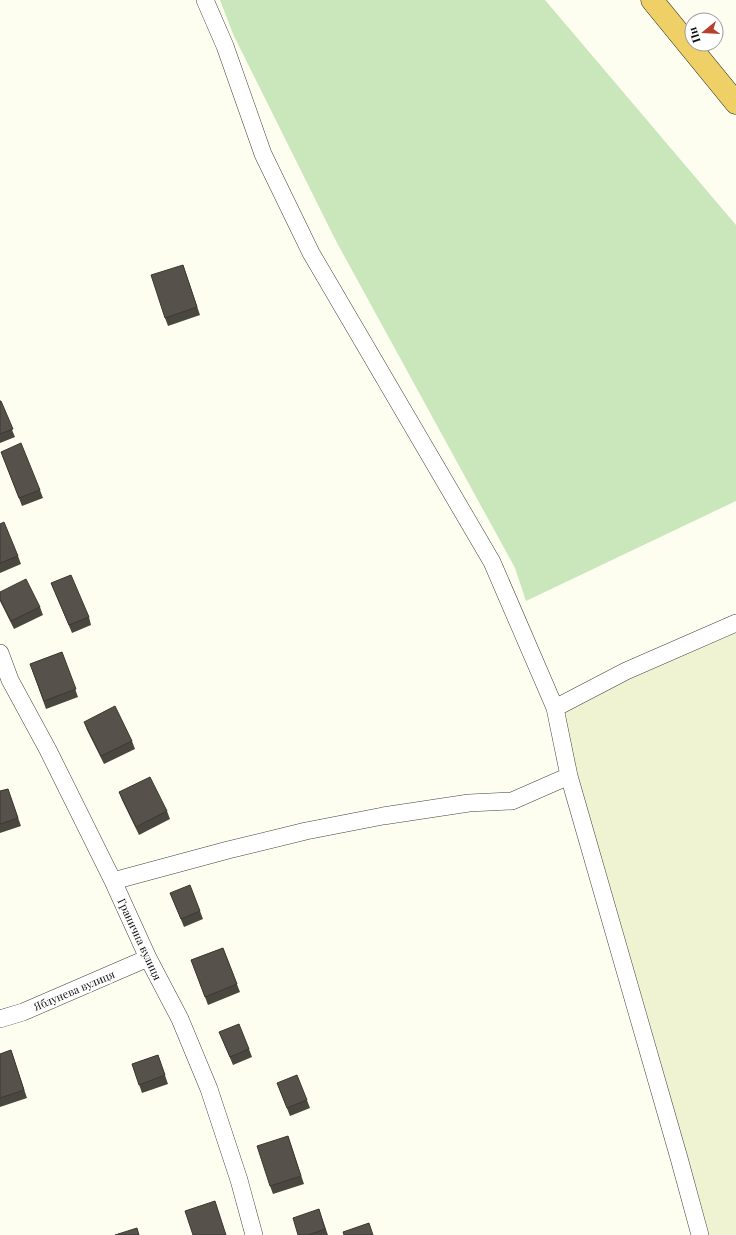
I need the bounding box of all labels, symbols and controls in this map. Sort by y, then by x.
north arrow [684,12,724,52]
text: Пн [684,25,704,45]
street label: Гранична вулиця [115,896,166,982]
street label: Яблунева вулиця [30,966,117,1014]

